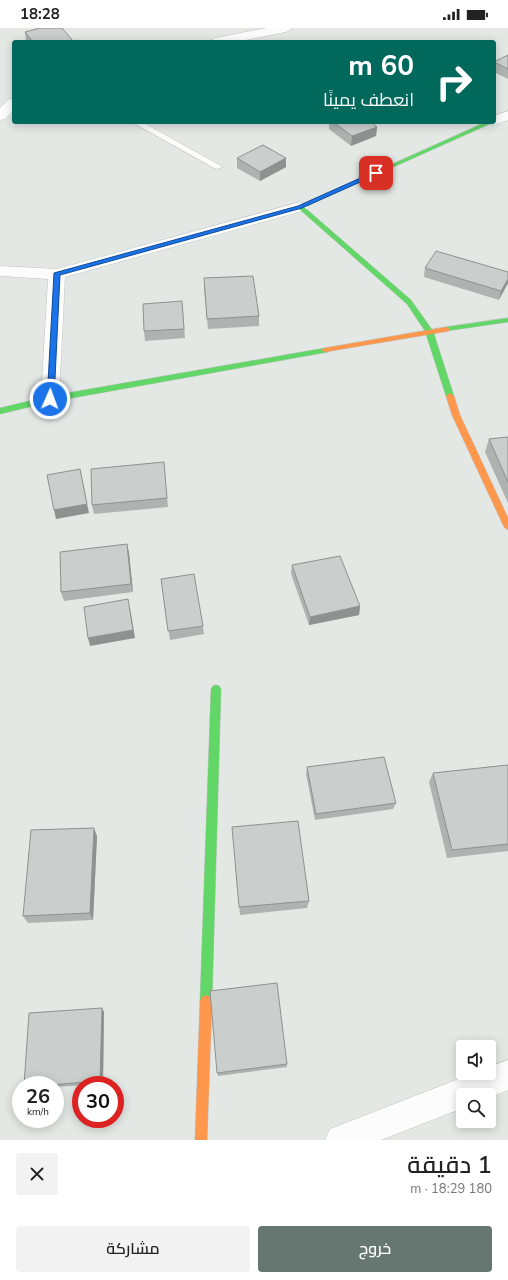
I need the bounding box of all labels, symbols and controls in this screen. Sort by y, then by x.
text: 18:28 [20,4,60,24]
text: 60 m [348,47,414,85]
icon: right [428,56,480,108]
text: انعطف يمينًا [323,88,414,112]
pin [359,156,393,190]
icon: arrive [365,162,387,184]
position arrow [29,378,71,420]
map controls [456,1040,496,1128]
button: sound [456,1040,496,1080]
speed limit sign: 30 [72,1076,124,1128]
text: 26 [26,1083,50,1110]
button: search [456,1088,496,1128]
text: km/h [27,1105,49,1119]
text: 1 دقيقة [407,1149,492,1181]
button: close [16,1153,58,1195]
text: 180 m · 18:29 [410,1180,492,1198]
button: مشاركة [16,1226,250,1272]
button: خروج [258,1226,492,1272]

